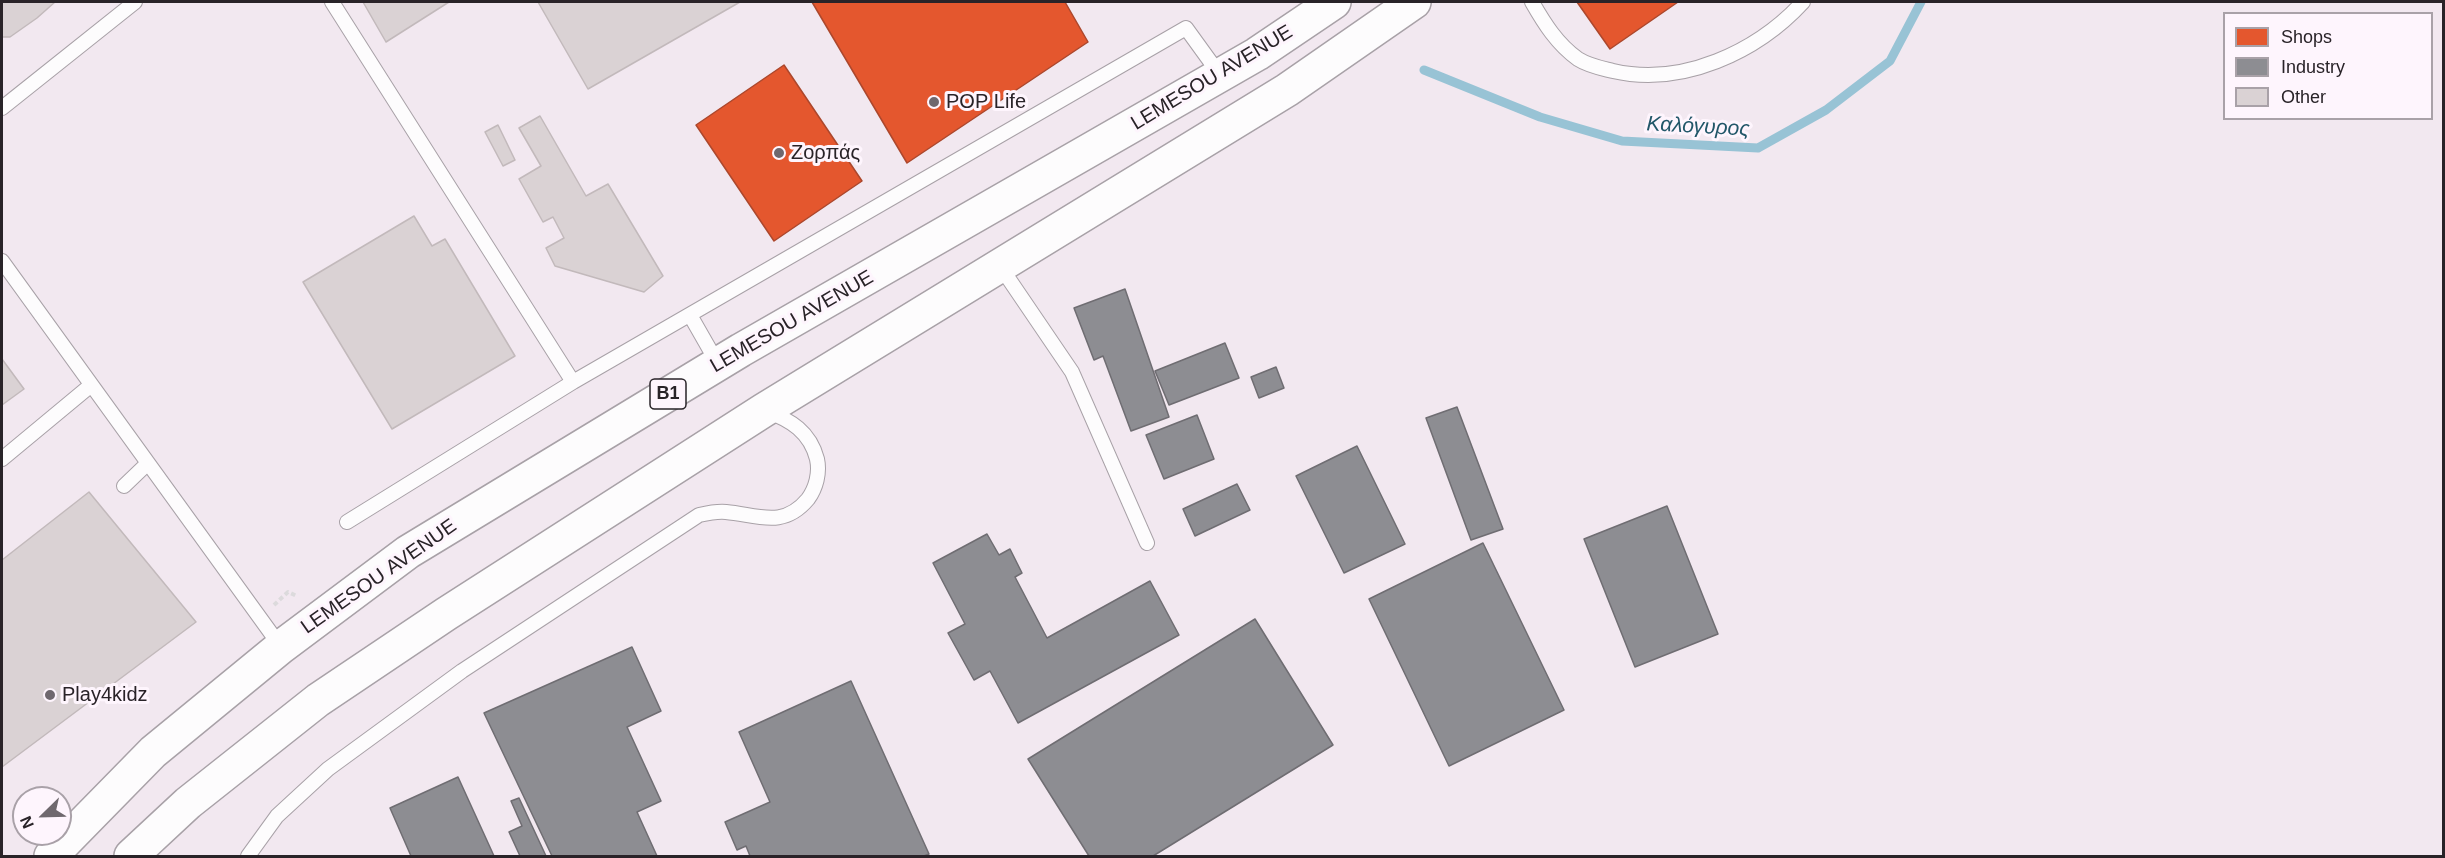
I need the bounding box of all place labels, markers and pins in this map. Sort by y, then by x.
place label: POP Life [946,90,1026,114]
marker: POP Life [927,95,941,109]
place label: Ζορπάς [791,141,860,165]
marker: Ζορπάς [772,146,786,160]
place label: Play4kidz [62,683,148,707]
marker: Play4kidz [43,688,57,702]

